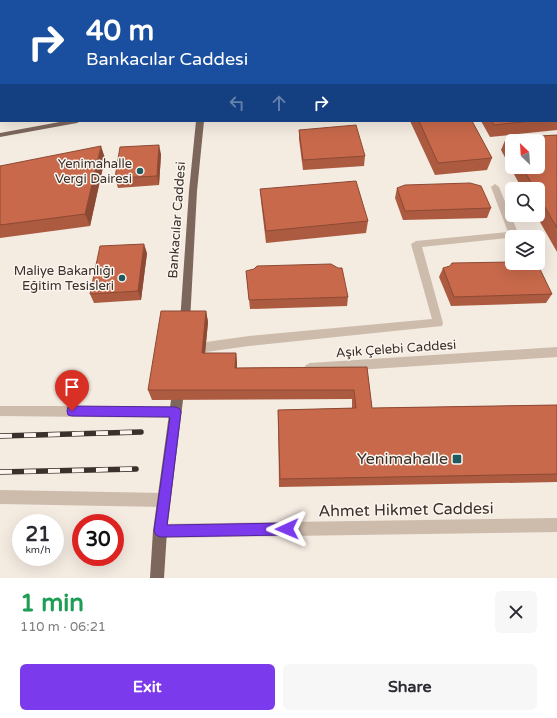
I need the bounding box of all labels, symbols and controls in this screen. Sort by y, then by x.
text: 40 m [86,14,154,48]
icon: right [20,16,72,68]
text: Bankacılar Caddesi [86,48,248,70]
icon: left [226,92,248,114]
icon: ahead [268,92,290,114]
icon: right [310,92,332,114]
north arrow [505,134,545,174]
map controls [505,134,545,270]
place label: Yenimahalle Vergi Dairesi [55,156,132,187]
street label: Bankacılar Caddesi [165,161,189,279]
marker: Yenimahalle Vergi Dairesi [135,166,145,176]
button: search [505,182,545,222]
button: layers [505,230,545,270]
place label: Maliye Bakanlığı Eğitim Tesisleri [14,263,114,294]
marker: Maliye Bakanlığı Eğitim Tesisleri [117,273,127,283]
street label: Aşık Çelebi Caddesi [335,337,457,361]
pin [55,370,89,411]
icon: arrive [61,376,83,398]
place label: Yenimahalle [357,449,448,469]
marker: Yenimahalle [451,453,463,465]
street label: Ahmet Hikmet Caddesi [318,498,494,522]
position arrow [266,508,308,550]
speed limit sign: 30 [72,514,124,566]
text: 21 [25,523,51,547]
text: km/h [25,544,51,556]
text: 1 min [20,589,84,618]
button: close [495,591,537,633]
text: 110 m · 06:21 [20,619,106,635]
button: Exit [20,664,275,710]
button: Share [283,664,537,710]

